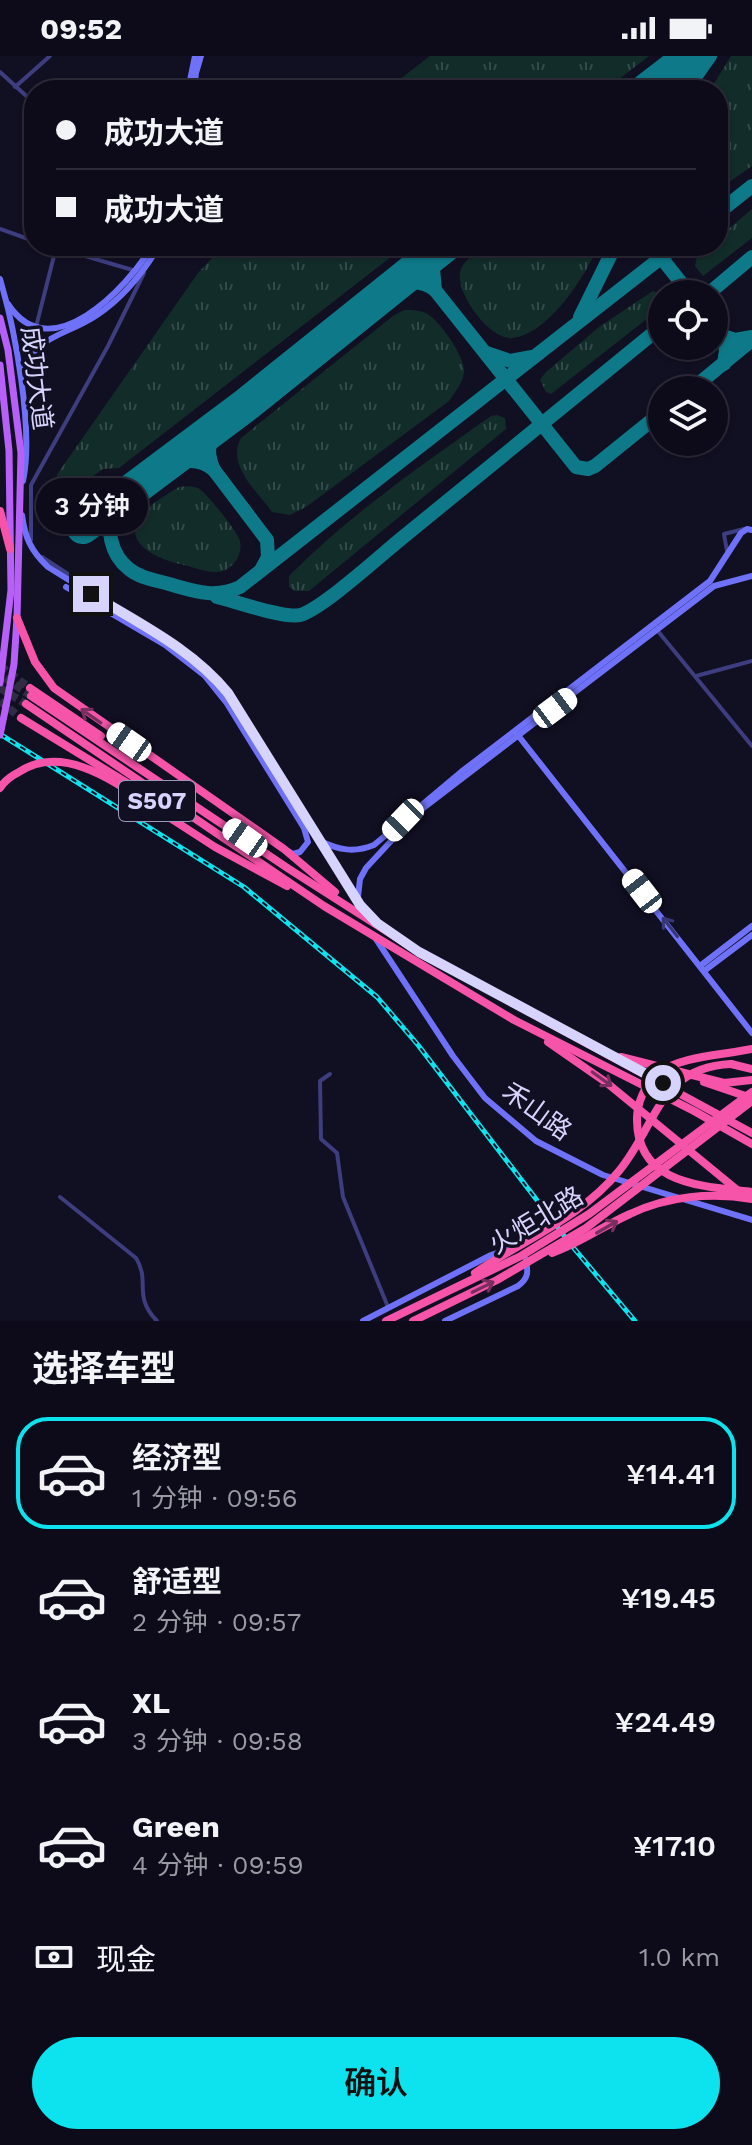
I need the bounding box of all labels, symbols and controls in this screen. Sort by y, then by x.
text: 09:52 [40,11,122,46]
text: 成功大道 [104,115,224,150]
text: 成功大道 [104,192,224,227]
map controls [648,280,728,456]
button: locate [648,280,728,360]
street label: 成功大道 [16,325,58,431]
button: layers [648,376,728,456]
callout: 3 分钟 [35,478,147,534]
text: 3 分钟 [54,491,130,521]
route end [73,576,109,612]
car [529,684,581,732]
one-way arrow [81,708,103,724]
car [102,718,156,766]
road number: S507 [119,781,195,821]
car [378,794,428,846]
car [218,814,272,862]
car [618,865,666,917]
one-way arrow [661,917,679,938]
route start [645,1065,681,1101]
one-way arrow [591,1071,612,1088]
street label: 禾山路 [497,1076,577,1146]
street label: 火炬北路 [484,1180,588,1260]
one-way arrow [595,1219,618,1235]
one-way arrow [471,1279,495,1294]
text: 选择车型 [32,1348,176,1390]
icon: car [36,1437,108,1509]
text: 经济型 [132,1440,222,1475]
text: ¥14.41 [626,1456,716,1491]
text: 1 分钟 · 09:56 [132,1483,297,1513]
icon: car [36,1561,108,1633]
text: 舒适型 [132,1564,222,1599]
text: ¥19.45 [621,1580,716,1615]
text: 2 分钟 · 09:57 [132,1607,301,1637]
icon: car [36,1685,108,1757]
text: XL [132,1685,170,1720]
text: ¥24.49 [615,1704,716,1739]
text: 3 分钟 · 09:58 [132,1726,303,1756]
icon: car [36,1809,108,1881]
text: Green [132,1809,220,1844]
text: ¥17.10 [633,1828,716,1863]
text: 4 分钟 · 09:59 [132,1850,303,1880]
icon: cash [32,1935,76,1979]
text: 现金 [96,1942,156,1977]
text: 1.0 km [639,1942,720,1972]
button: 确认 [32,2037,720,2129]

